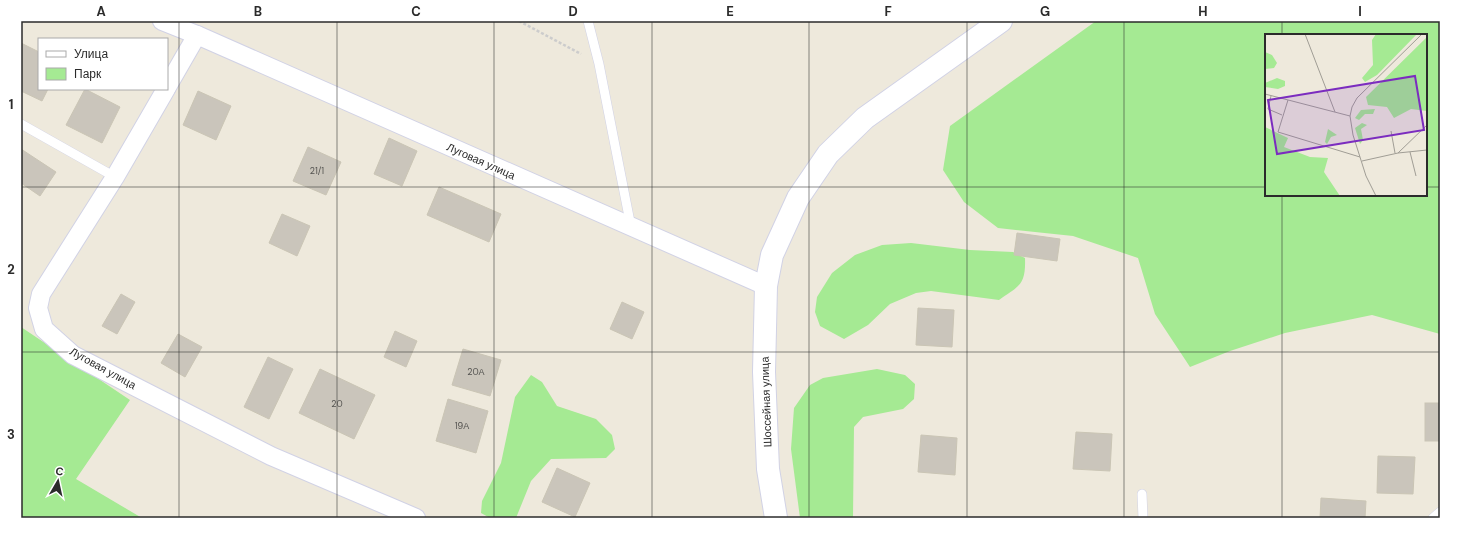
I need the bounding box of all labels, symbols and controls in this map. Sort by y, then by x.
text: A [96,3,106,20]
text: B [254,3,262,20]
text: C [411,3,421,20]
text: D [568,3,578,20]
text: E [726,3,734,20]
text: F [884,3,892,20]
text: G [1040,3,1050,20]
text: H [1198,3,1208,20]
text: I [1358,3,1362,20]
inset map [1265,34,1427,196]
legend [38,38,168,90]
text: Улица [74,46,108,62]
text: Парк [74,66,102,82]
text: 1 [9,96,13,113]
street label: Луговая улица [444,140,518,183]
house number: 21/1 [310,165,324,177]
text: 2 [7,261,15,278]
street label: Луговая улица [67,344,139,392]
street label: Шоссейная улица [757,356,775,448]
house number: 20А [467,366,485,378]
house number: 20 [331,398,343,410]
house number: 19А [455,420,469,432]
text: 3 [7,426,15,443]
north arrow [38,461,78,501]
text: С [55,464,65,479]

